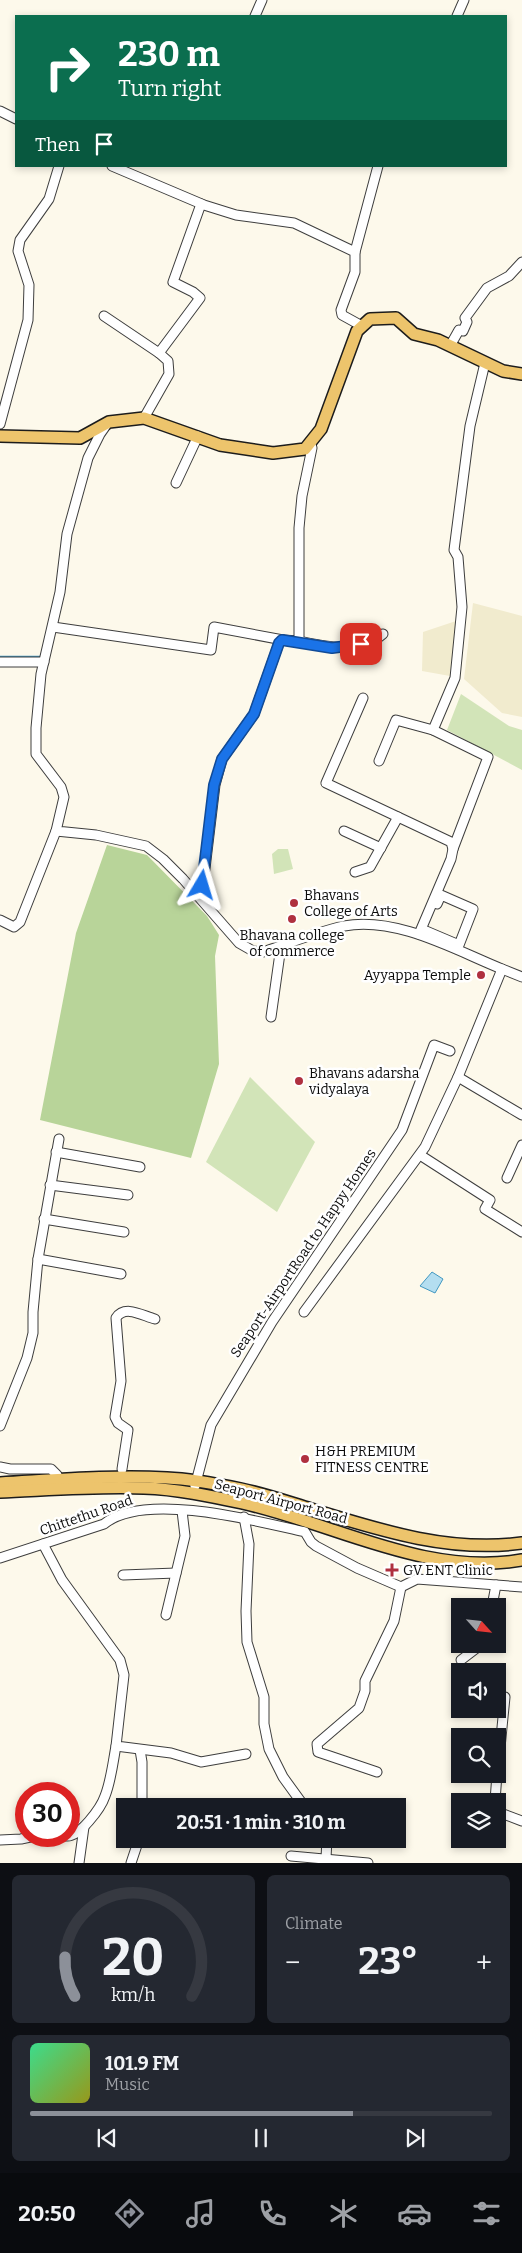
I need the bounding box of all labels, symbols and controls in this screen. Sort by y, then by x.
text: 230 m [118,33,220,75]
icon: right [35,35,100,100]
text: Turn right [118,75,221,102]
icon: arrive [90,130,118,158]
text: Then [35,133,80,156]
pin [340,623,382,665]
icon: arrive [347,630,375,658]
position arrow [175,858,227,910]
place label: Bhavans College of Arts [304,887,398,920]
marker: Bhavans College of Arts [288,897,300,909]
marker: Bhavana college of commerce [286,913,298,925]
place label: Bhavana college of commerce [240,927,344,960]
place label: Ayyappa Temple [364,967,471,984]
marker: Ayyappa Temple [475,969,487,981]
place label: Bhavans adarsha vidyalaya [308,1065,420,1098]
marker: Bhavans adarsha vidyalaya [293,1075,305,1087]
street label: Seaport-AirportRoad to Happy Homes [227,1146,380,1361]
place label: H&H PREMIUM FITNESS CENTRE [315,1443,429,1476]
marker: H&H PREMIUM FITNESS CENTRE [299,1453,311,1465]
street label: Seaport Airport Road [212,1476,349,1527]
street label: Chittethu Road [37,1492,135,1539]
place label: GV ENT Clinic [403,1562,493,1579]
marker: GV ENT Clinic [385,1563,399,1577]
north arrow [451,1598,506,1652]
map controls [451,1598,506,1848]
button: sound [451,1663,506,1718]
button: search [451,1728,506,1783]
speed limit sign: 30 [15,1782,80,1847]
button: layers [451,1793,506,1848]
text: 20:51 · 1 min · 310 m [177,1811,345,1834]
text: Climate [285,1914,343,1933]
text: 20 [102,1926,165,1989]
text: 23° [358,1938,418,1984]
text: − [285,1946,300,1979]
text: + [476,1946,492,1979]
text: km/h [111,1984,156,2006]
text: 101.9 FM [105,2052,179,2075]
text: Music [105,2075,150,2094]
icon: previous [93,2124,121,2152]
icon: pause [247,2124,275,2152]
icon: next [401,2124,429,2152]
icon: directions [112,2196,147,2231]
icon: music [183,2196,218,2231]
icon: phone [255,2196,290,2231]
icon: climate [326,2196,361,2231]
icon: car [397,2196,432,2231]
icon: filters [469,2196,504,2231]
text: 20:50 [18,2200,76,2227]

